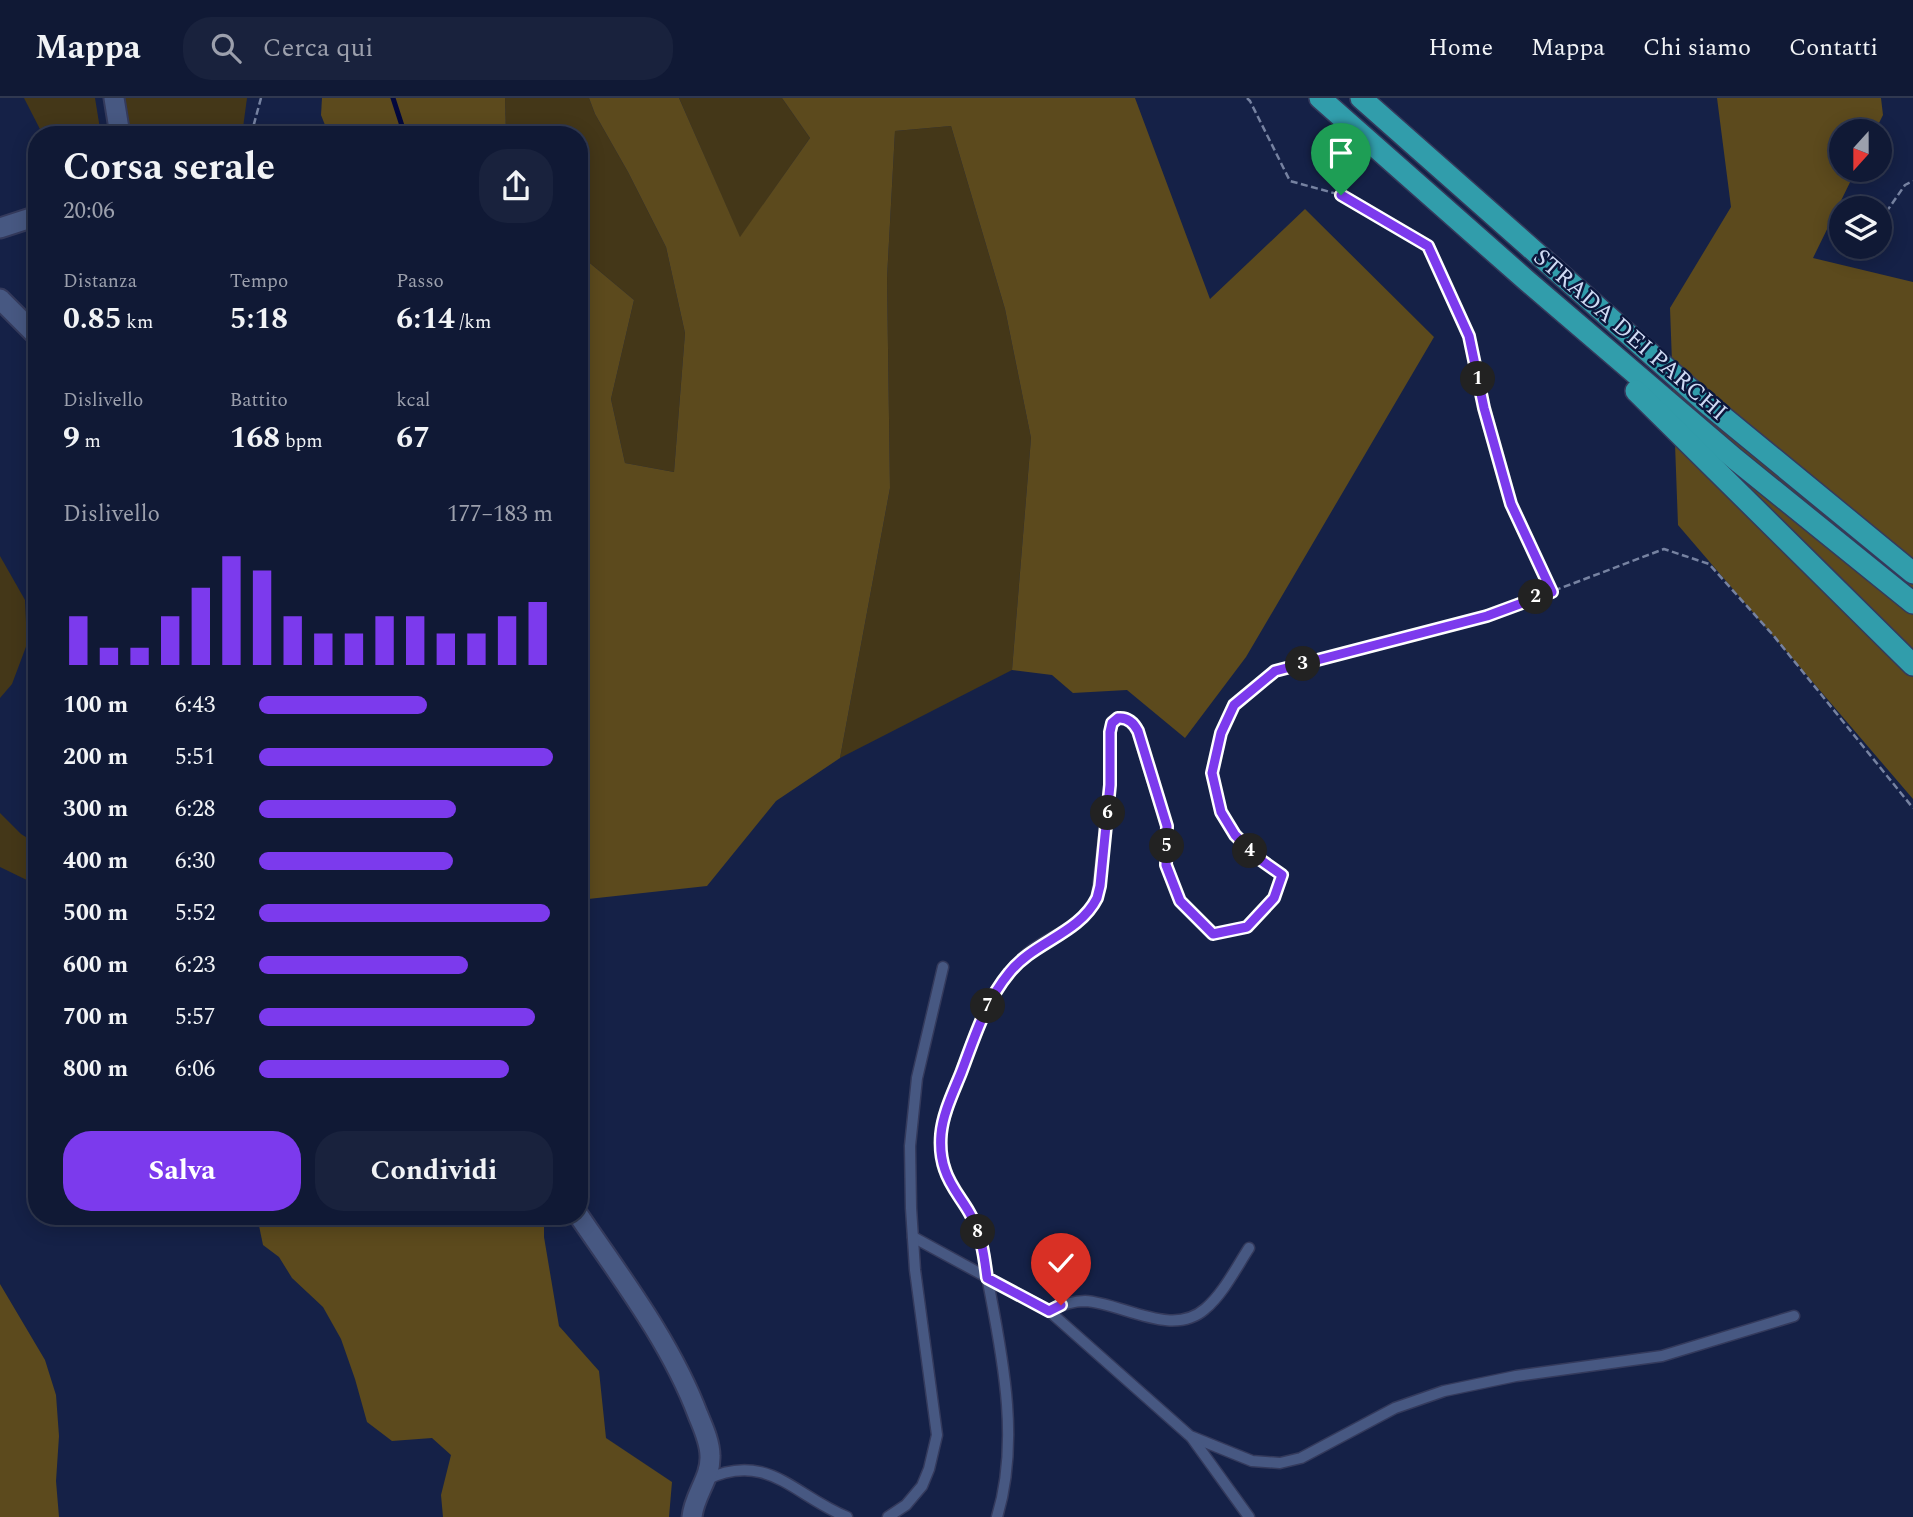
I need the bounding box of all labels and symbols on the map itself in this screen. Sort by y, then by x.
north arrow [1829,119,1892,182]
pin [1311,123,1371,195]
street label: STRADA DEI PARCHI [1525,240,1735,430]
pin: 1 [1460,362,1496,396]
pin: 2 [1518,580,1554,614]
pin: 3 [1286,646,1320,682]
pin: 6 [1090,796,1126,830]
pin: 5 [1150,828,1184,864]
pin: 4 [1232,834,1268,868]
pin: 7 [970,988,1006,1024]
pin: 8 [960,1214,996,1250]
pin [1031,1233,1091,1305]

